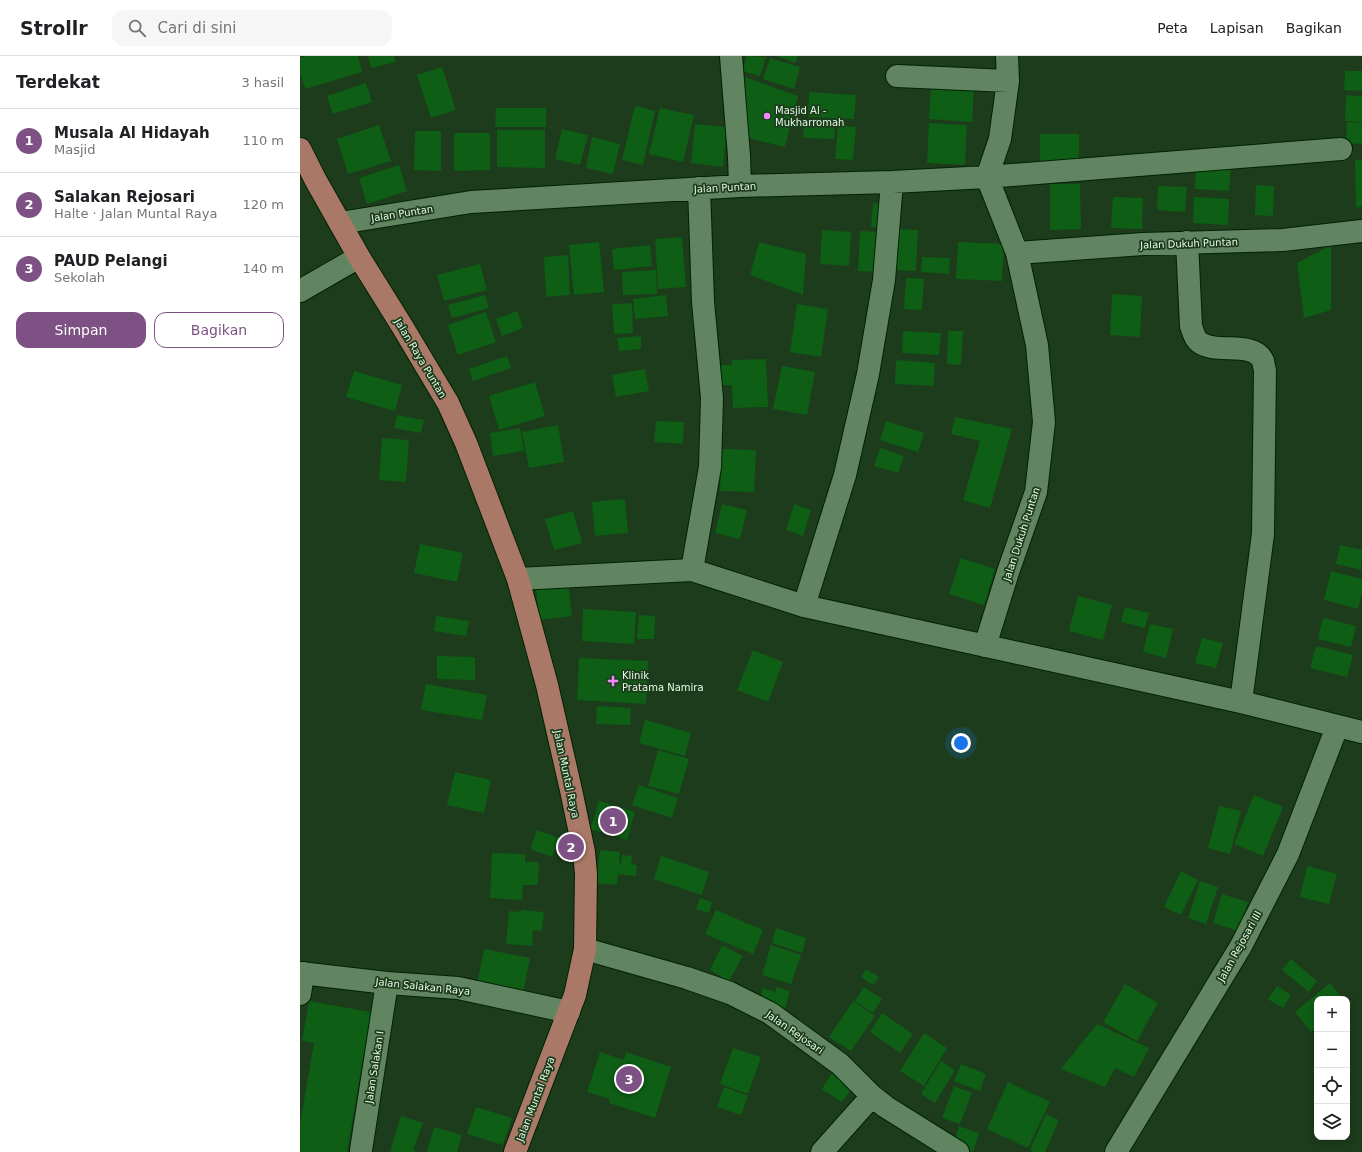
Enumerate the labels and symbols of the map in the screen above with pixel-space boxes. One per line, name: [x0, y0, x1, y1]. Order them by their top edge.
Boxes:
place label: Masjid Al - Mukharromah: [775, 105, 844, 128]
marker: Masjid Al - Mukharromah: [762, 111, 772, 121]
street label: Jalan Puntan: [693, 180, 756, 195]
street label: Jalan Puntan: [369, 203, 434, 224]
street label: Jalan Dukuh Puntan: [1139, 236, 1238, 251]
street label: Jalan Raya Puntan: [392, 316, 449, 400]
street label: Jalan Dukuh Puntan: [1001, 486, 1042, 583]
place label: Klinik Pratama Namira: [622, 670, 704, 693]
marker: Klinik Pratama Namira: [607, 675, 619, 687]
street label: Jalan Muntal Raya: [552, 728, 581, 819]
your location: [951, 733, 971, 753]
pin: 1: [600, 806, 626, 836]
pin: 2: [558, 832, 584, 862]
street label: Jalan Rejosari III: [1215, 909, 1263, 984]
street label: Jalan Salakan Raya: [374, 976, 471, 997]
street label: Jalan Rejosari: [763, 1008, 825, 1056]
street label: Jalan Salakan I: [363, 1030, 386, 1105]
street label: Jalan Muntal Raya: [514, 1055, 557, 1144]
pin: 3: [616, 1064, 642, 1094]

